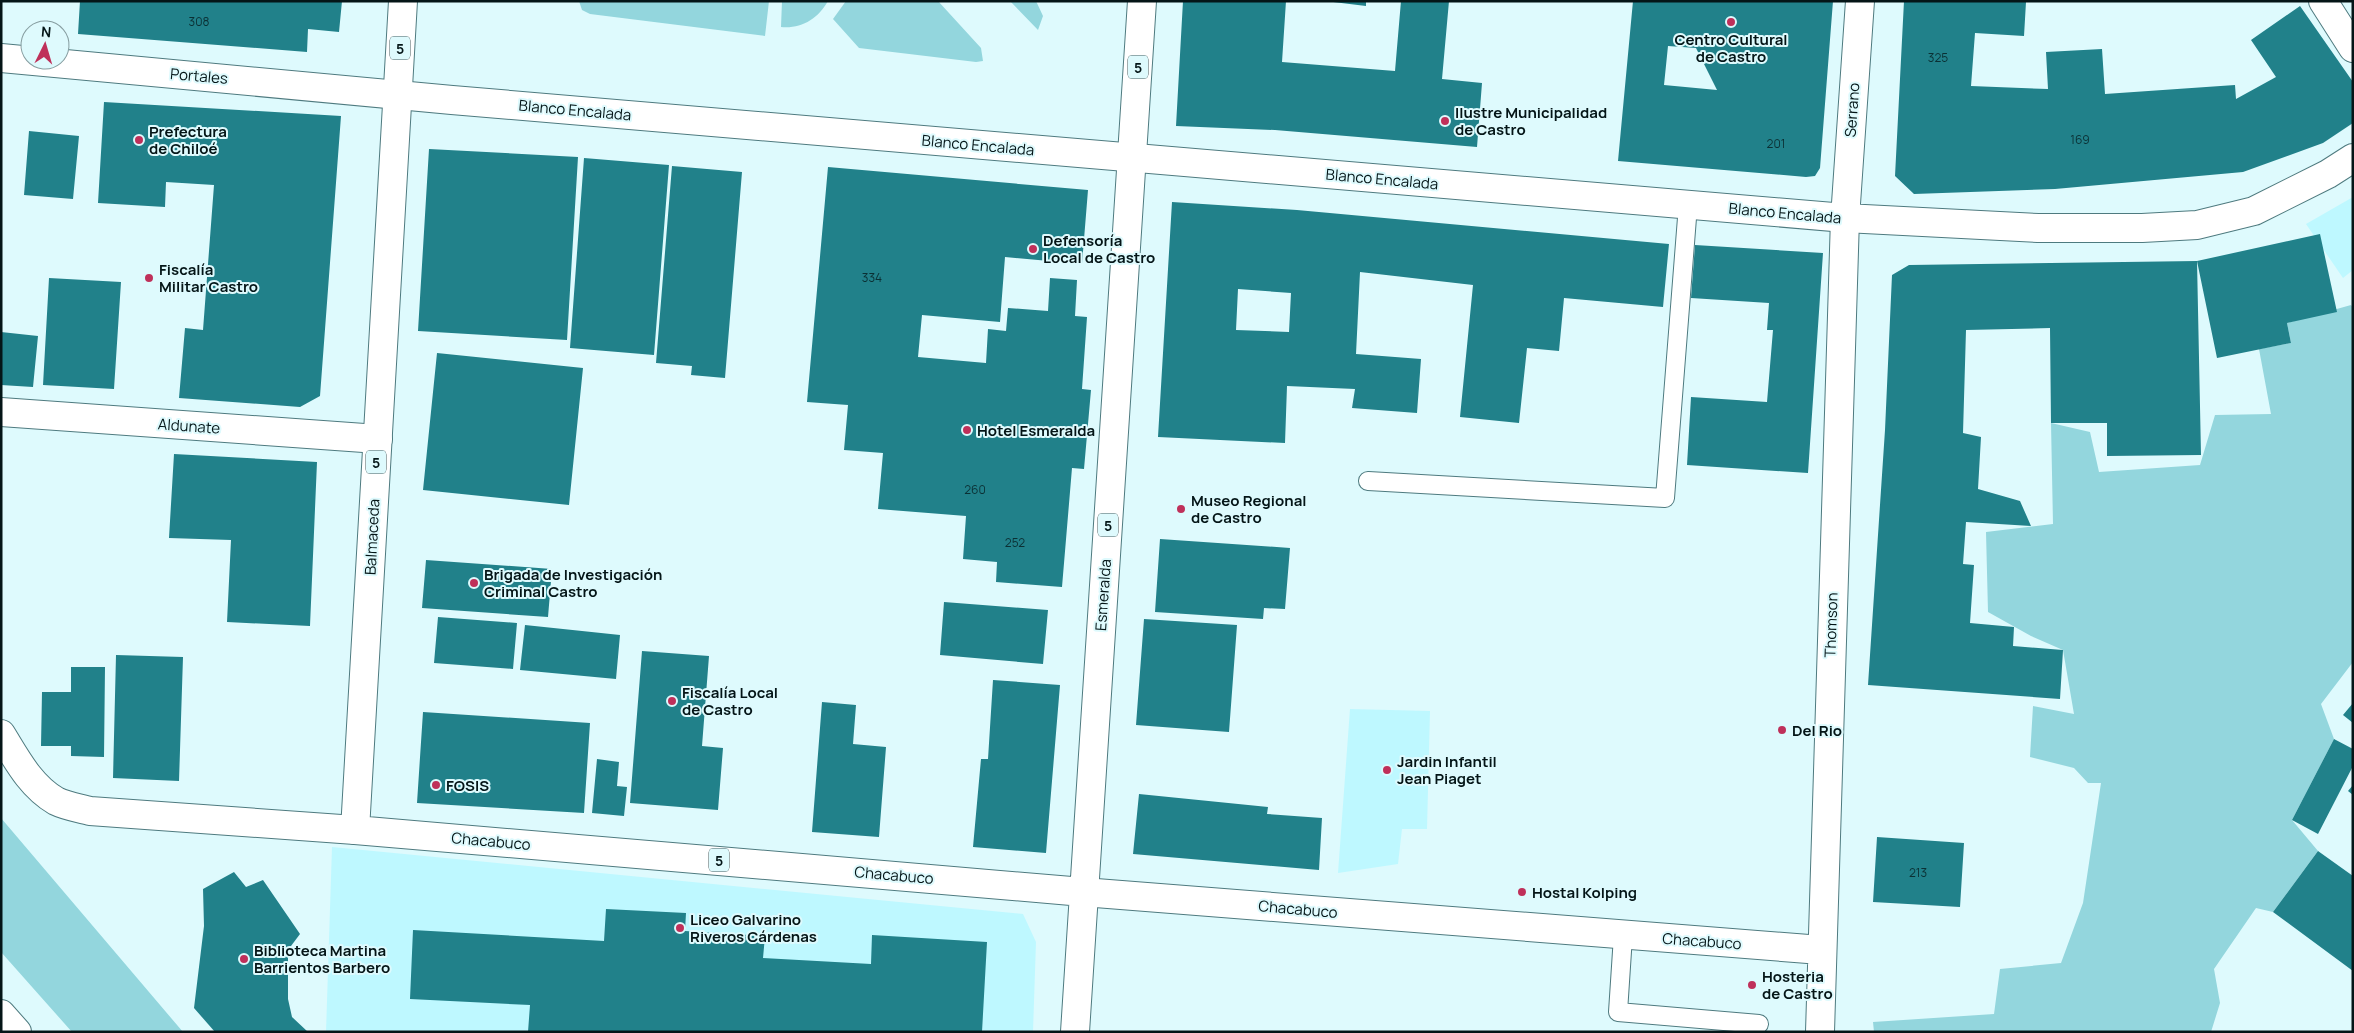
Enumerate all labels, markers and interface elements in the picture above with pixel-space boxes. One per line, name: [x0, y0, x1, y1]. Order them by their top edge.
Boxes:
house number: 308: [189, 13, 209, 30]
marker: Centro Cultural de Castro: [1725, 16, 1737, 28]
north arrow: [20, 20, 70, 70]
text: N: [40, 22, 52, 41]
place label: Centro Cultural de Castro: [1674, 29, 1788, 67]
road number: 5: [390, 36, 410, 59]
house number: 325: [1928, 49, 1948, 66]
road number: 5: [1128, 56, 1148, 78]
street label: Portales: [169, 63, 229, 89]
street label: Serrano: [1840, 82, 1864, 138]
street label: Blanco Encalada: [518, 95, 632, 125]
place label: Ilustre Municipalidad de Castro: [1455, 102, 1607, 140]
marker: Ilustre Municipalidad de Castro: [1439, 115, 1451, 127]
place label: Prefectura de Chiloé: [149, 121, 227, 159]
street label: Blanco Encalada: [921, 130, 1035, 160]
house number: 169: [2070, 131, 2090, 148]
marker: Prefectura de Chiloé: [133, 134, 145, 146]
house number: 201: [1767, 135, 1785, 152]
street label: Blanco Encalada: [1325, 164, 1439, 194]
street label: Blanco Encalada: [1728, 198, 1842, 228]
place label: Defensoría Local de Castro: [1043, 230, 1155, 268]
marker: Defensoría Local de Castro: [1027, 243, 1039, 255]
place label: Fiscalía Militar Castro: [159, 259, 258, 297]
house number: 334: [862, 269, 882, 286]
marker: Fiscalía Militar Castro: [143, 272, 155, 284]
street label: Aldunate: [157, 413, 221, 439]
place label: Hotel Esmeralda: [977, 420, 1095, 441]
marker: Hotel Esmeralda: [961, 424, 973, 436]
road number: 5: [366, 451, 386, 474]
house number: 260: [964, 481, 986, 498]
place label: Museo Regional de Castro: [1191, 490, 1307, 528]
street label: Balmaceda: [360, 498, 384, 576]
marker: Museo Regional de Castro: [1175, 503, 1187, 515]
road number: 5: [1098, 514, 1118, 536]
house number: 252: [1005, 534, 1025, 551]
street label: Esmeralda: [1090, 558, 1116, 632]
place label: Brigada de Investigación Criminal Castro: [484, 564, 662, 602]
marker: Brigada de Investigación Criminal Castro: [468, 577, 480, 589]
street label: Thomson: [1819, 592, 1843, 658]
place label: Fiscalía Local de Castro: [682, 682, 778, 720]
marker: Fiscalía Local de Castro: [666, 695, 678, 707]
place label: Del Rio: [1792, 720, 1842, 741]
marker: Del Rio: [1776, 724, 1788, 736]
place label: Jardin Infantil Jean Piaget: [1397, 751, 1497, 789]
marker: Jardin Infantil Jean Piaget: [1381, 764, 1393, 776]
place label: FOSIS: [446, 775, 489, 796]
marker: FOSIS: [430, 779, 442, 791]
street label: Chacabuco: [451, 827, 532, 855]
road number: 5: [709, 848, 729, 872]
street label: Chacabuco: [854, 861, 935, 889]
house number: 213: [1909, 864, 1927, 881]
place label: Hostal Kolping: [1532, 882, 1637, 903]
marker: Hostal Kolping: [1516, 886, 1528, 898]
street label: Chacabuco: [1258, 895, 1339, 923]
place label: Liceo Galvarino Riveros Cárdenas: [690, 909, 817, 947]
marker: Liceo Galvarino Riveros Cárdenas: [674, 922, 686, 934]
street label: Chacabuco: [1662, 928, 1742, 954]
place label: Biblioteca Martina Barrientos Barbero: [254, 940, 390, 978]
marker: Biblioteca Martina Barrientos Barbero: [238, 953, 250, 965]
place label: Hosteria de Castro: [1762, 966, 1833, 1004]
marker: Hosteria de Castro: [1746, 979, 1758, 991]

